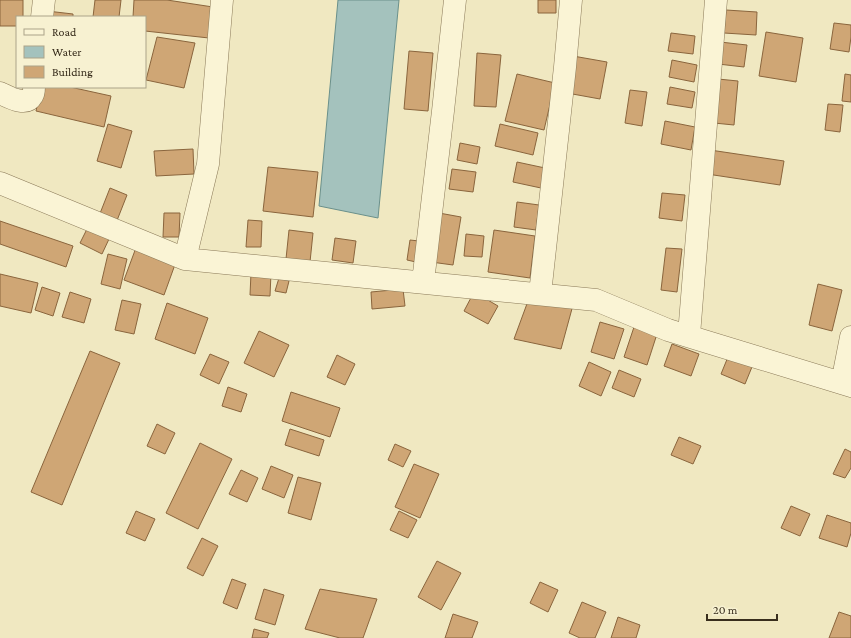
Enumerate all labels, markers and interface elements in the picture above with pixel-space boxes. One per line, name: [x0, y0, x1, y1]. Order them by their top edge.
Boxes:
legend: [16, 16, 146, 88]
text: Road: [52, 25, 77, 39]
text: Water: [52, 45, 82, 59]
text: Building: [52, 65, 93, 79]
scale bar: [707, 596, 777, 622]
text: 20 m: [713, 603, 738, 617]

